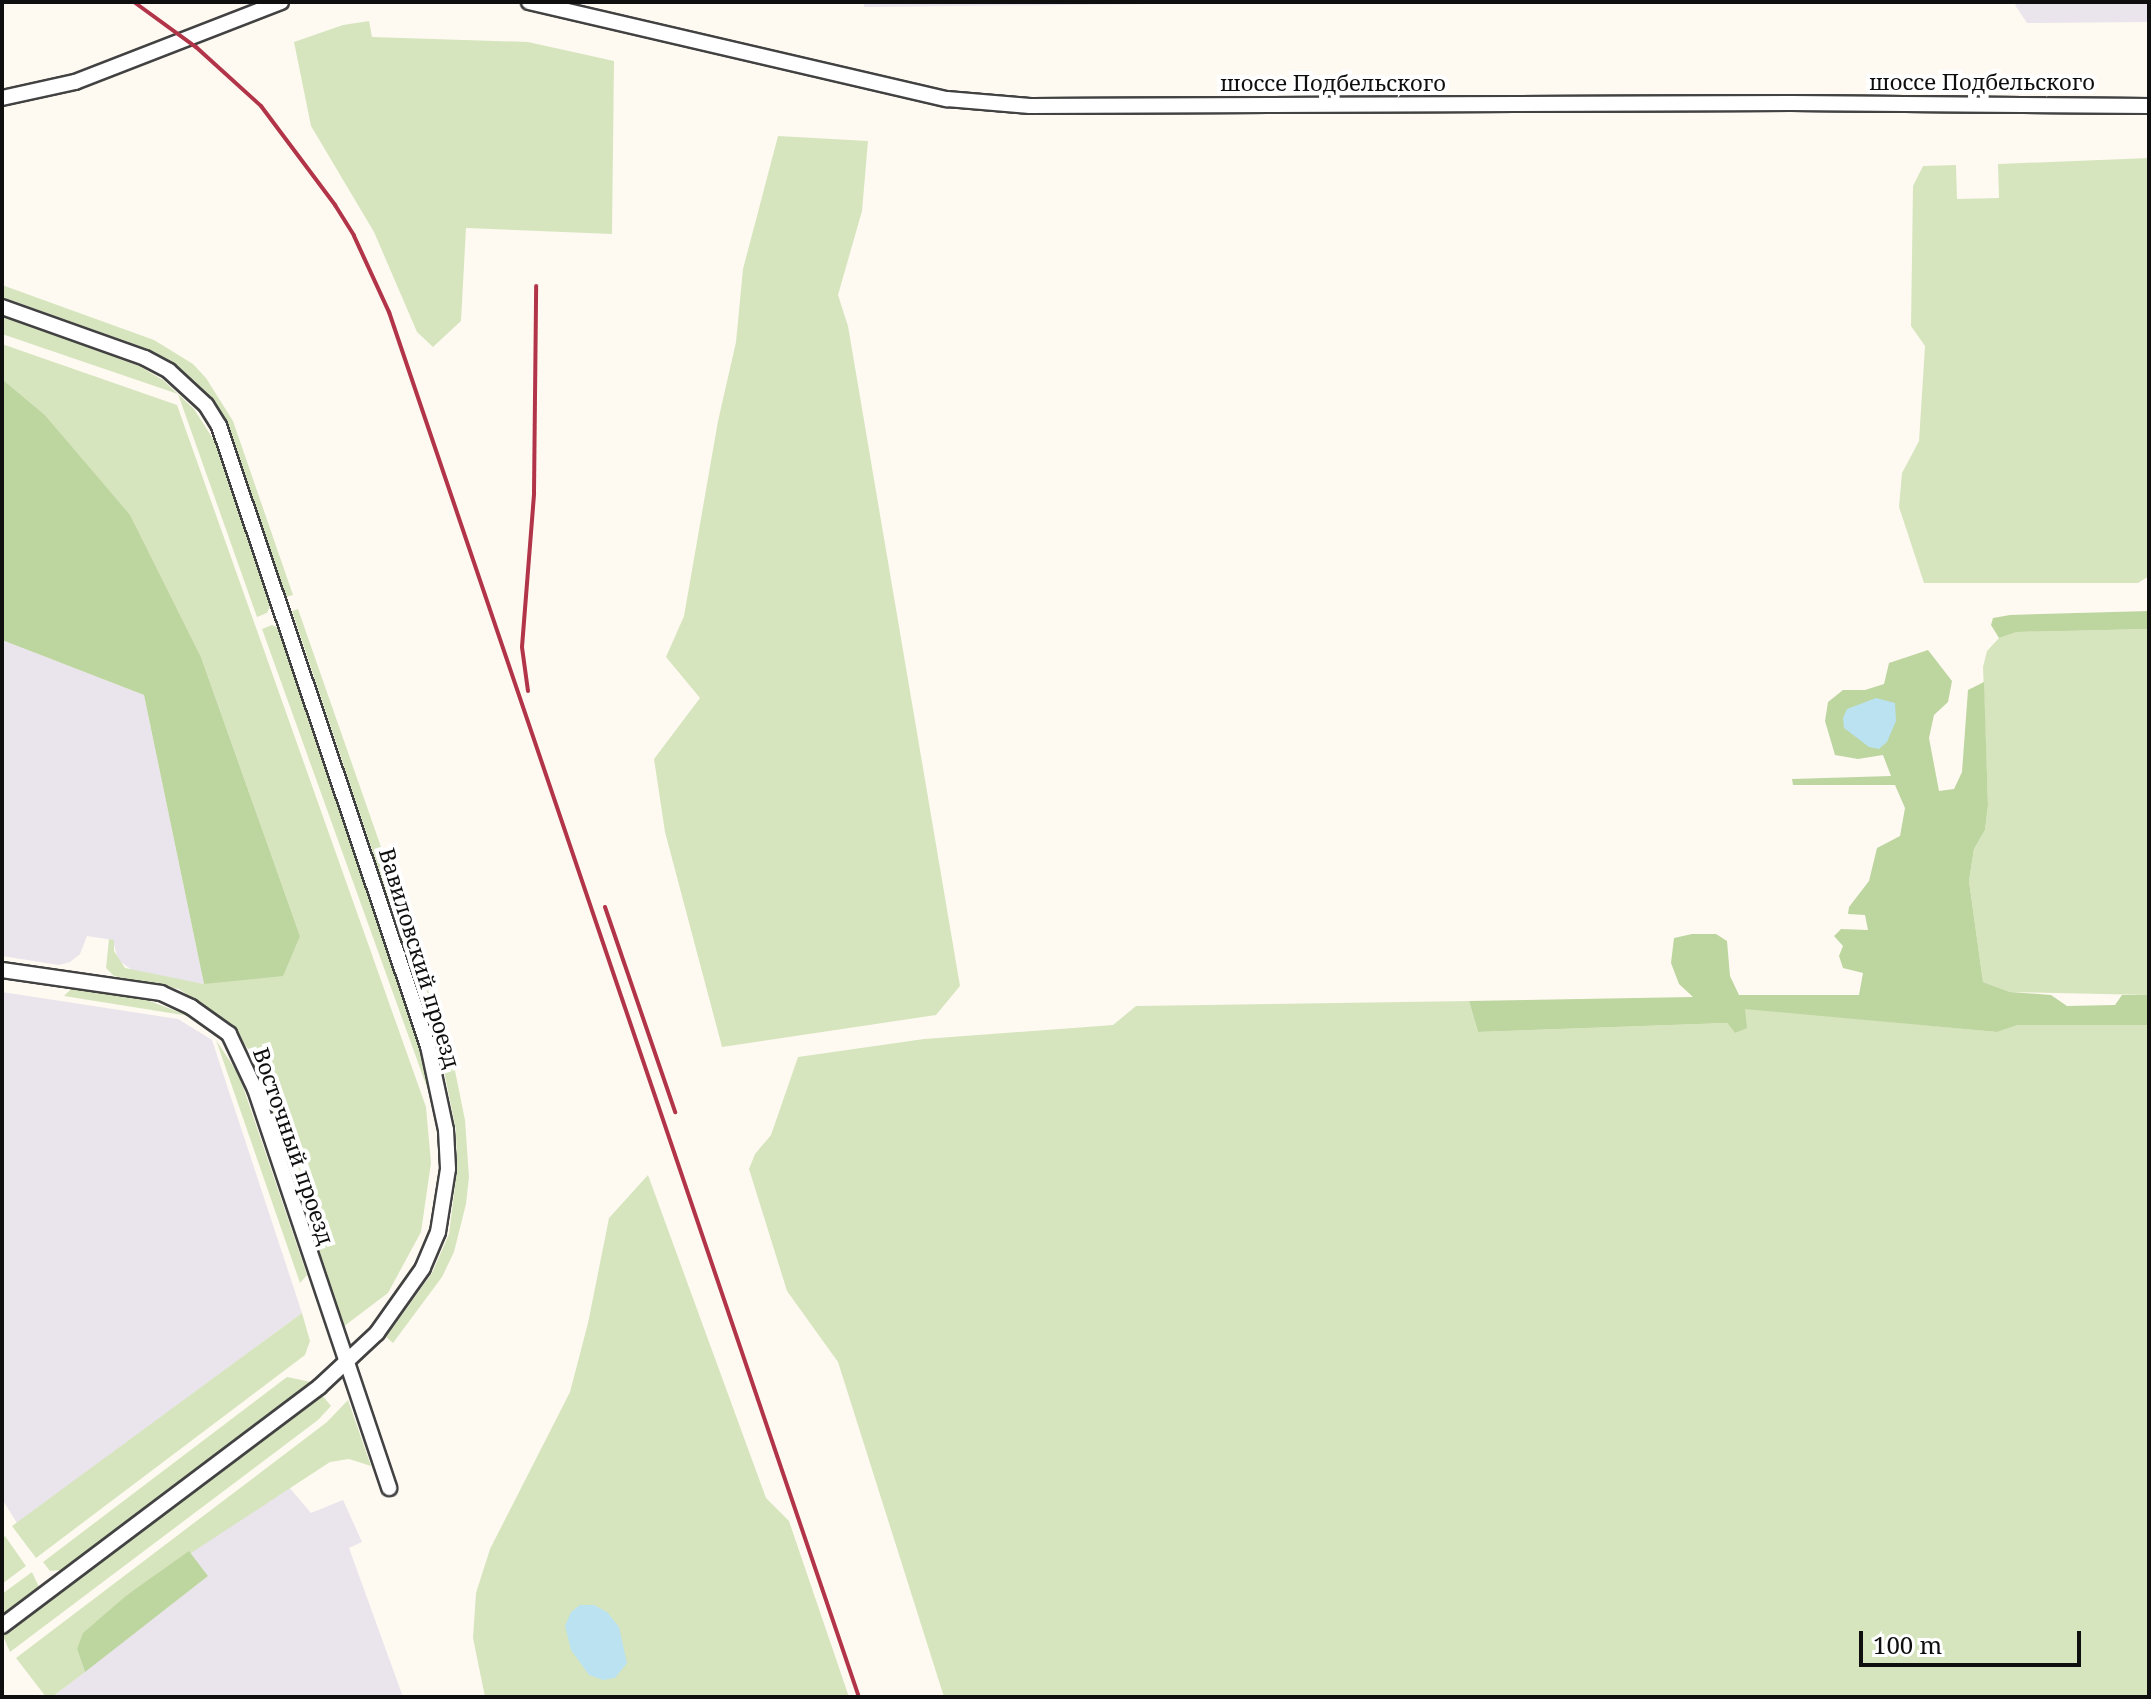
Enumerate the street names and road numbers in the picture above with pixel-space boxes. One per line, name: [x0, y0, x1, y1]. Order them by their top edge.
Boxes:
street label: шоссе Подбельского: [1869, 69, 2095, 95]
street label: шоссе Подбельского: [1220, 70, 1446, 96]
street label: Вавиловский проезд: [374, 845, 466, 1071]
street label: Восточный проезд: [248, 1044, 340, 1248]

